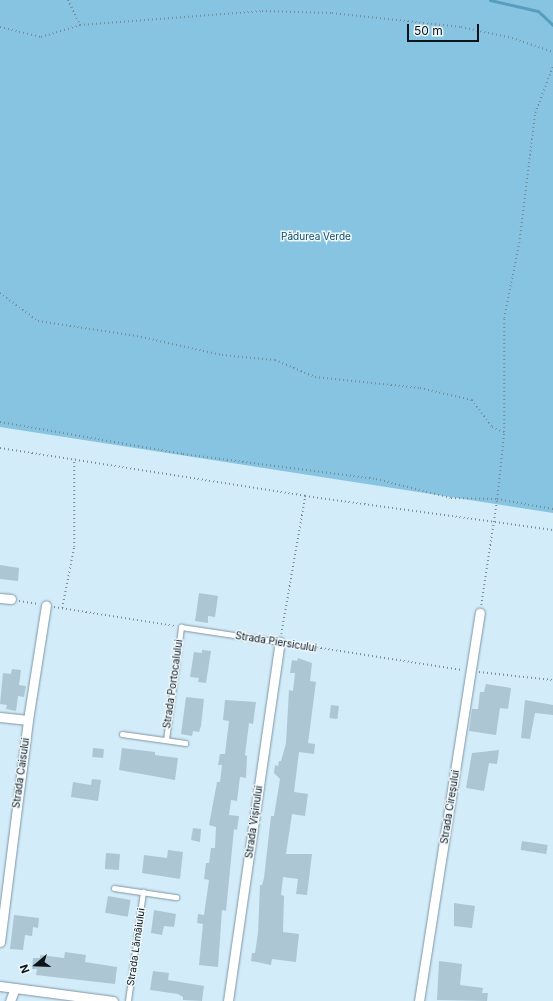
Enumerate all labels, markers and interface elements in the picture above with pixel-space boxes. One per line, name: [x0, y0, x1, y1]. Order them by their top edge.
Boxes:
scale bar: [409, 16, 481, 42]
text: 50 m: [414, 23, 443, 38]
park label: Pădurea Verde: [281, 231, 351, 243]
street label: Strada Piersicului: [235, 630, 317, 654]
street label: Strada Portocalului: [161, 639, 185, 729]
street label: Strada Caisului: [10, 737, 32, 809]
street label: Strada Cireșului: [438, 769, 462, 845]
street label: Strada Vișinului: [243, 785, 265, 859]
street label: Strada Lămâiului: [125, 907, 147, 987]
north arrow: [16, 945, 56, 985]
text: N: [17, 963, 33, 975]

